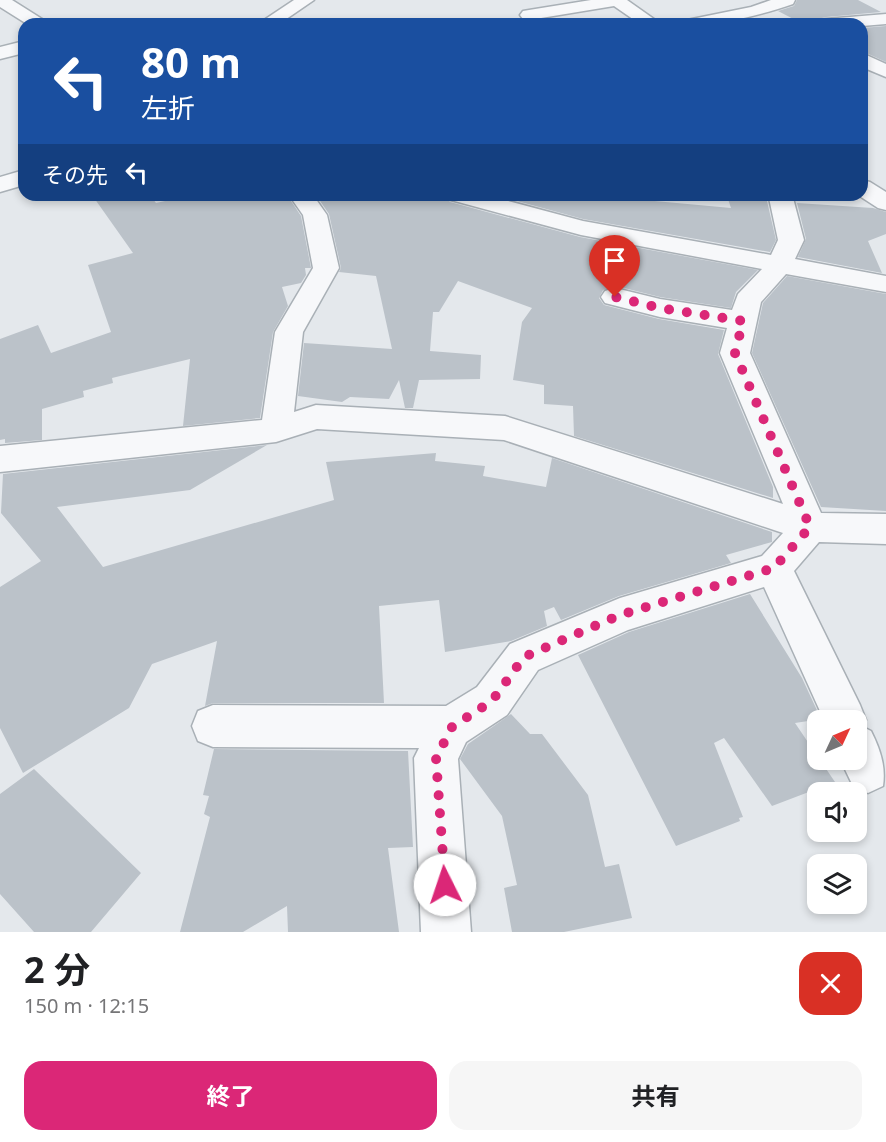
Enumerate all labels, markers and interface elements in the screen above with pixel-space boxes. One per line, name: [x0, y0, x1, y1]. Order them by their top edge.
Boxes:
text: 80 m: [141, 33, 241, 90]
icon: left: [42, 42, 120, 120]
text: 左折: [141, 89, 195, 126]
icon: left: [120, 156, 153, 189]
text: その先: [42, 159, 108, 189]
pin: [589, 235, 640, 297]
icon: arrive: [598, 244, 631, 277]
north arrow: [807, 710, 867, 770]
map controls: [807, 710, 867, 914]
button: sound: [807, 782, 867, 842]
position arrow: [413, 853, 477, 917]
button: layers: [807, 854, 867, 914]
text: 2 分: [24, 945, 90, 994]
button: close: [799, 952, 862, 1015]
text: 150 m · 12:15: [24, 992, 149, 1019]
button: 終了: [24, 1061, 437, 1130]
button: 共有: [449, 1061, 862, 1130]

